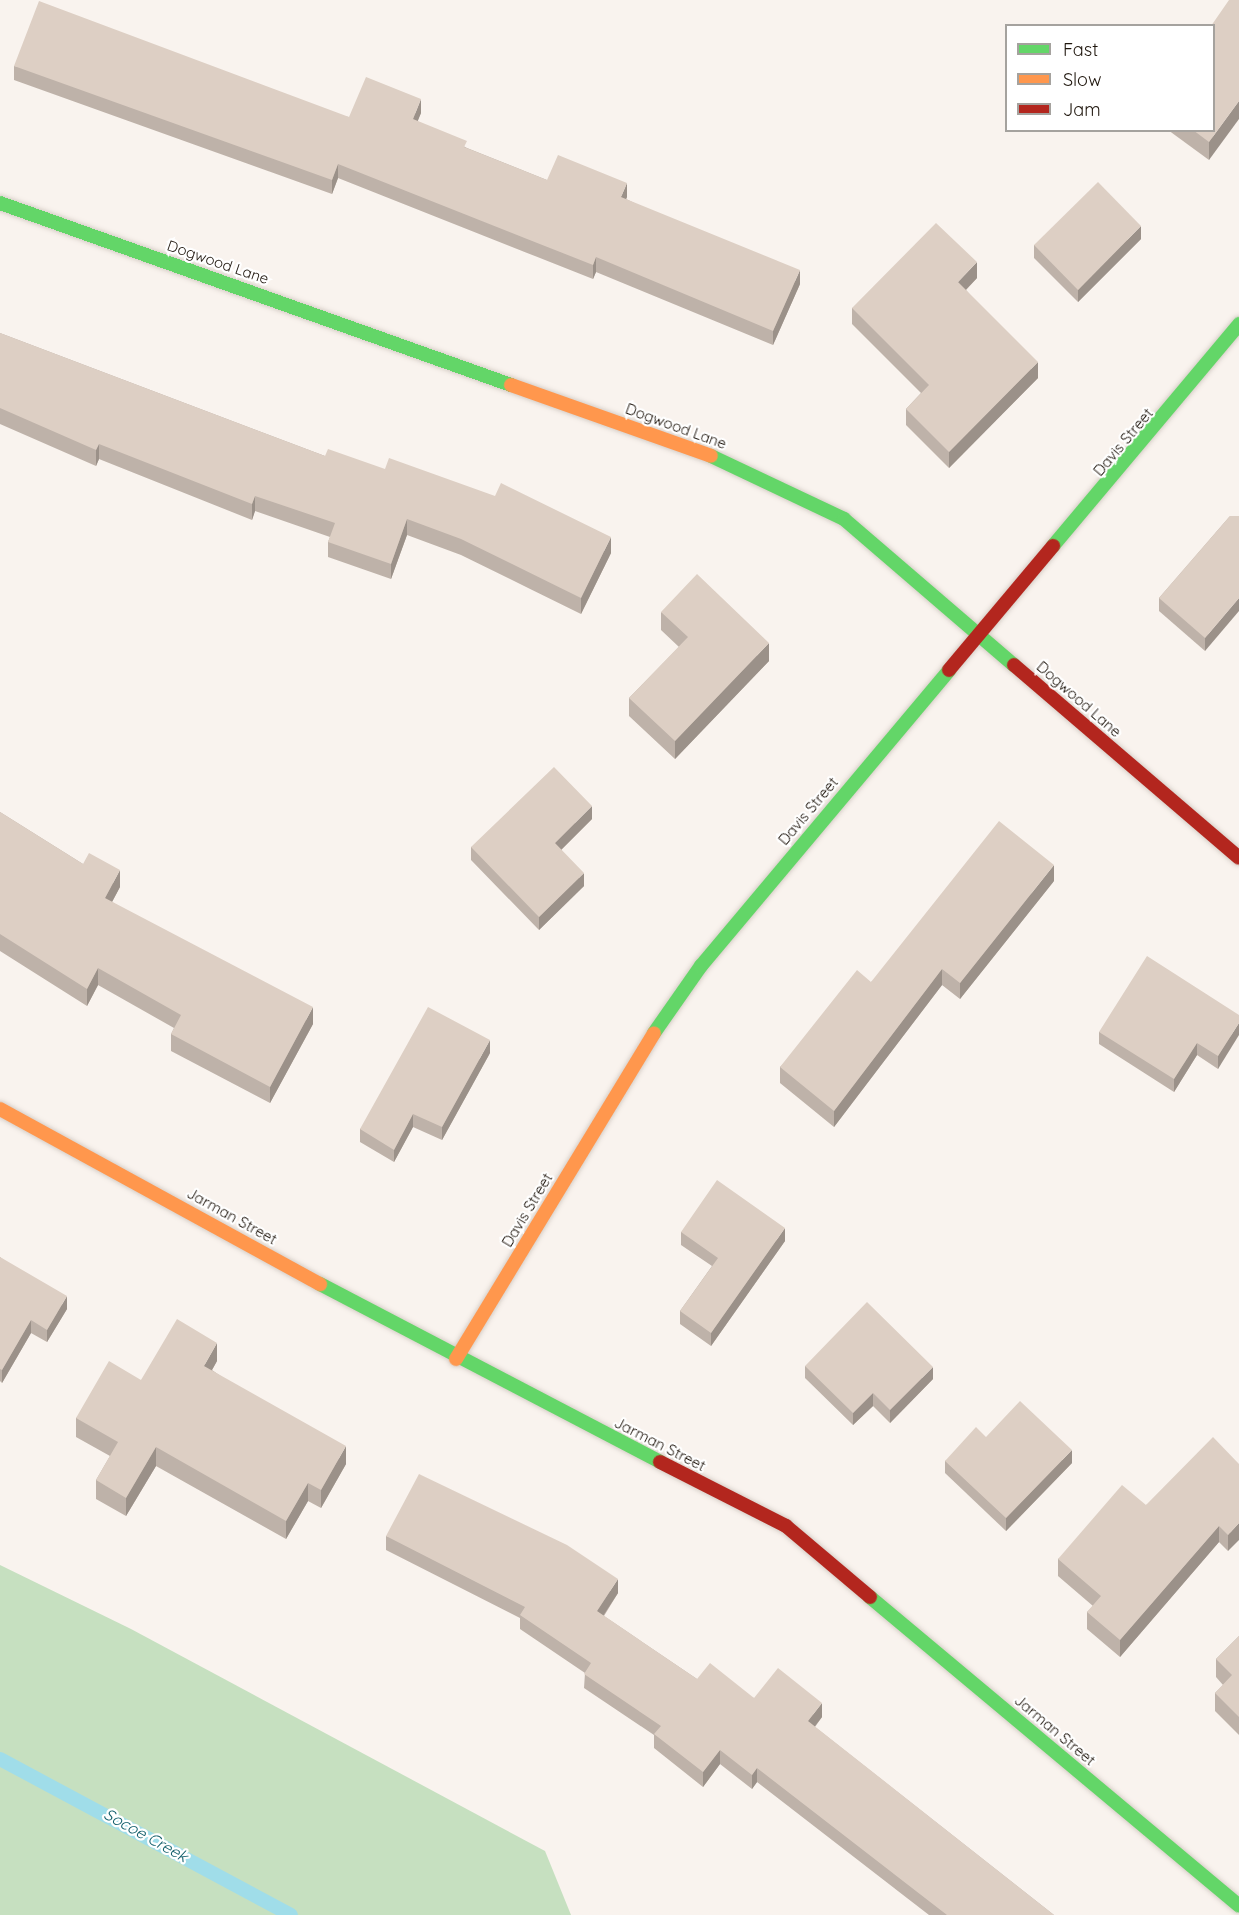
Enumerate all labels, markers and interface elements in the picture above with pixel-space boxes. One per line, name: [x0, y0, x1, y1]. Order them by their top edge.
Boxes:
legend: [1005, 24, 1215, 132]
text: Fast: [1063, 38, 1098, 61]
text: Slow: [1063, 68, 1101, 91]
text: Jam: [1063, 98, 1101, 121]
street label: Dogwood Lane: [165, 236, 271, 288]
street label: Dogwood Lane: [623, 399, 729, 453]
street label: Davis Street: [1089, 404, 1157, 480]
street label: Dogwood Lane: [1033, 657, 1125, 741]
street label: Davis Street: [774, 773, 842, 849]
street label: Davis Street: [498, 1170, 556, 1250]
street label: Jarman Street: [184, 1184, 280, 1248]
street label: Jarman Street: [611, 1413, 709, 1475]
street label: Jarman Street: [1011, 1691, 1099, 1769]
water label: Socoe Creek: [101, 1804, 191, 1866]

